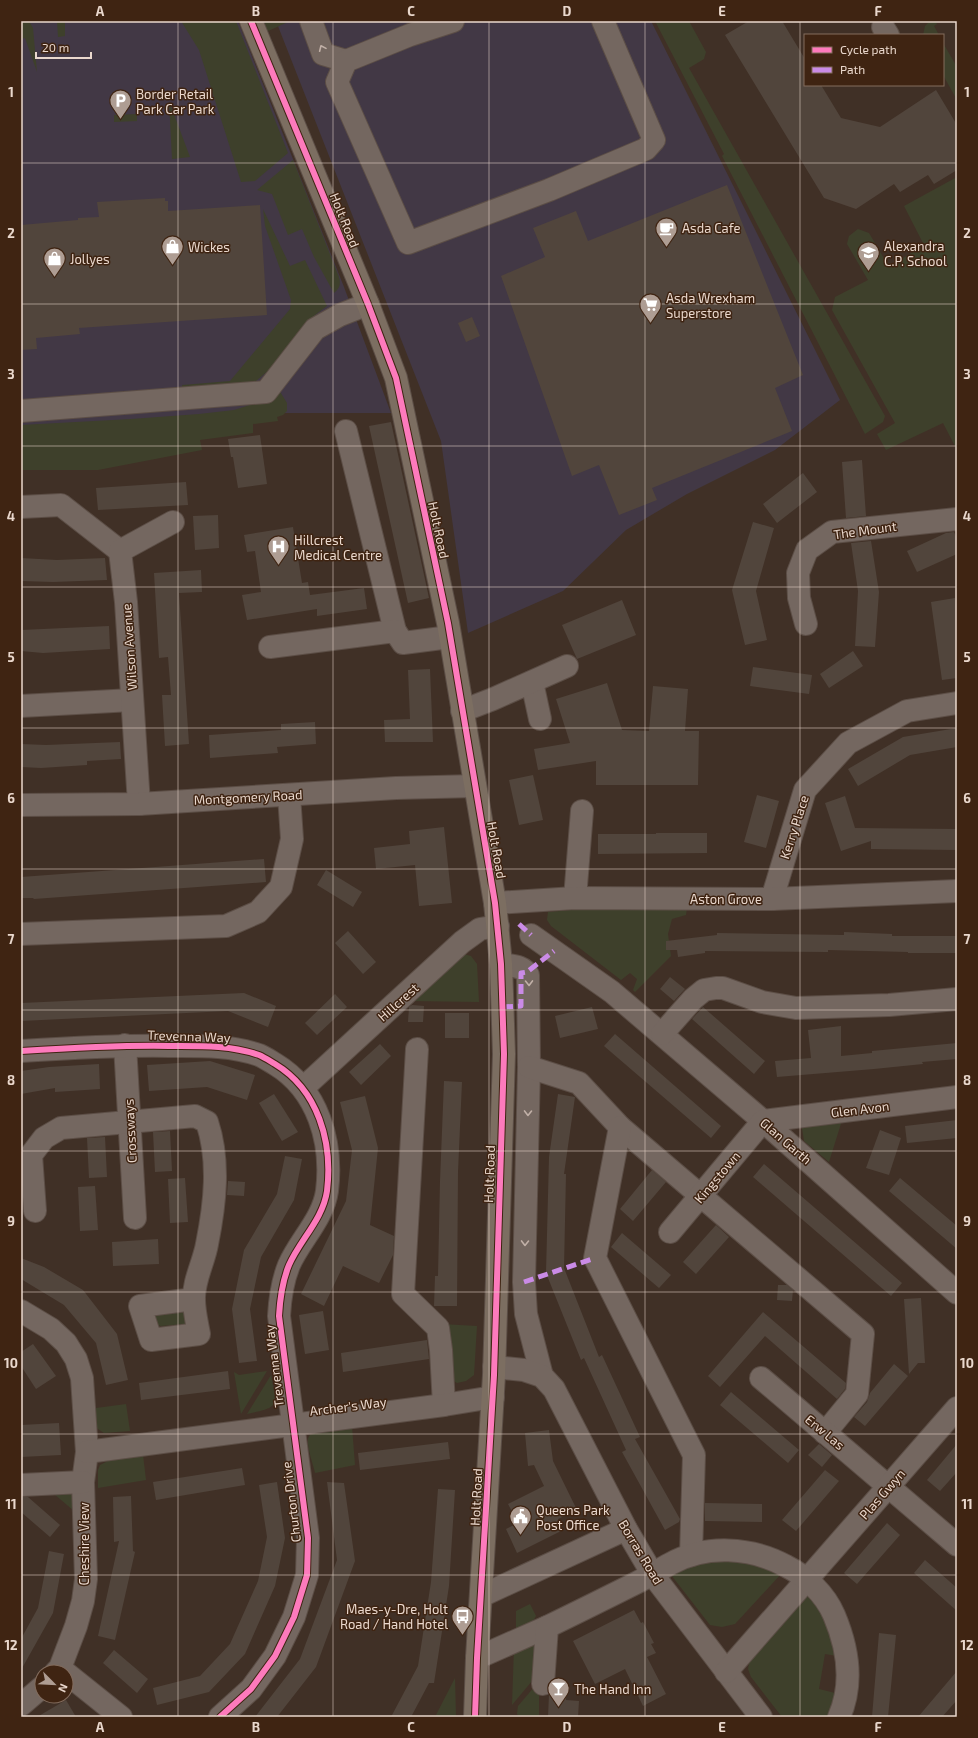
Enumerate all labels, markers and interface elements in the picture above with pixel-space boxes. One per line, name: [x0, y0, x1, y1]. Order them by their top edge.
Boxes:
text: A: [96, 3, 105, 19]
text: B: [252, 3, 260, 19]
text: C: [407, 3, 415, 19]
text: D: [563, 3, 572, 19]
text: E: [718, 3, 726, 19]
text: F: [874, 3, 882, 19]
scale bar: [36, 34, 91, 60]
legend: [804, 34, 944, 86]
text: 20 m: [42, 40, 69, 54]
text: Cycle path: [840, 42, 897, 56]
one-way arrow: [318, 45, 326, 52]
text: Path: [840, 62, 865, 76]
text: 1: [8, 84, 14, 100]
text: 1: [964, 84, 970, 100]
place label: Border Retail Park Car Park: [136, 86, 215, 117]
parking icon: Border Retail Park Car Park: [108, 88, 134, 121]
street label: Holt Road: [327, 190, 363, 250]
cafe icon: Asda Cafe: [653, 215, 679, 248]
place label: Asda Cafe: [682, 220, 741, 236]
text: 2: [7, 225, 15, 241]
text: 2: [963, 225, 971, 241]
shop icon: Wickes: [160, 234, 186, 267]
place label: Alexandra C.P. School: [884, 238, 947, 269]
place label: Wickes: [188, 239, 230, 255]
school or university icon: Alexandra C.P. School: [856, 240, 882, 273]
shop icon: Jollyes: [41, 246, 67, 279]
place label: Jollyes: [70, 251, 110, 267]
place label: Asda Wrexham Superstore: [666, 290, 755, 321]
supermarket icon: Asda Wrexham Superstore: [638, 292, 664, 325]
text: 3: [7, 366, 15, 382]
text: 3: [963, 366, 971, 382]
street label: Holt Road: [425, 500, 453, 560]
text: 4: [7, 508, 15, 524]
text: 4: [963, 508, 971, 524]
street label: The Mount: [832, 518, 898, 542]
place label: Hillcrest Medical Centre: [294, 532, 382, 563]
hospital icon: Hillcrest Medical Centre: [265, 534, 291, 567]
street label: Wilson Avenue: [118, 603, 140, 691]
text: 5: [7, 649, 15, 665]
text: 5: [963, 649, 971, 665]
street label: Montgomery Road: [193, 786, 303, 808]
text: 6: [7, 790, 15, 806]
text: 6: [963, 790, 971, 806]
street label: Kerry Place: [776, 793, 812, 861]
street label: Holt Road: [484, 820, 510, 880]
street label: Aston Grove: [690, 891, 762, 907]
text: 7: [8, 931, 15, 947]
text: 7: [964, 931, 971, 947]
street label: Hillcrest: [374, 979, 422, 1025]
one-way arrow: [524, 980, 533, 986]
street label: Trevenna Way: [147, 1027, 231, 1045]
text: 8: [7, 1072, 15, 1088]
text: 8: [963, 1072, 971, 1088]
street label: Glen Avon: [830, 1097, 890, 1121]
street label: Crossways: [120, 1098, 140, 1164]
one-way arrow: [524, 1110, 532, 1116]
street label: Glan Garth: [757, 1114, 815, 1168]
street label: Holt Road: [480, 1145, 498, 1203]
street label: Kingstown: [691, 1148, 743, 1206]
text: 9: [7, 1213, 15, 1229]
text: 9: [963, 1213, 971, 1229]
one-way arrow: [521, 1240, 529, 1246]
street label: Trevenna Way: [261, 1324, 287, 1408]
text: 10: [4, 1355, 18, 1371]
text: 10: [960, 1355, 974, 1371]
street label: Archer's Way: [309, 1393, 388, 1419]
street label: Erw Las: [802, 1411, 848, 1453]
street label: Churton Drive: [278, 1461, 304, 1543]
street label: Plas Gwyn: [856, 1466, 908, 1522]
street label: Holt Road: [467, 1468, 485, 1526]
text: 11: [5, 1496, 17, 1512]
text: 11: [961, 1496, 973, 1512]
street label: Cheshire View: [76, 1502, 92, 1585]
place label: Queens Park Post Office: [536, 1502, 610, 1533]
public building icon: Queens Park Post Office: [508, 1504, 534, 1537]
street label: Borras Road: [615, 1517, 667, 1587]
place label: Maes-y-Dre, Holt Road / Hand Hotel: [340, 1601, 448, 1632]
bus stop icon: Maes-y-Dre, Holt Road / Hand Hotel: [450, 1603, 476, 1636]
text: 12: [4, 1637, 18, 1653]
text: 12: [960, 1637, 974, 1653]
north arrow: [34, 1664, 74, 1704]
bar icon: The Hand Inn: [545, 1676, 571, 1709]
place label: The Hand Inn: [574, 1681, 651, 1697]
text: N: [56, 1682, 71, 1695]
text: A: [96, 1719, 105, 1735]
text: B: [252, 1719, 260, 1735]
text: C: [407, 1719, 415, 1735]
text: D: [563, 1719, 572, 1735]
text: E: [718, 1719, 726, 1735]
text: F: [874, 1719, 882, 1735]

